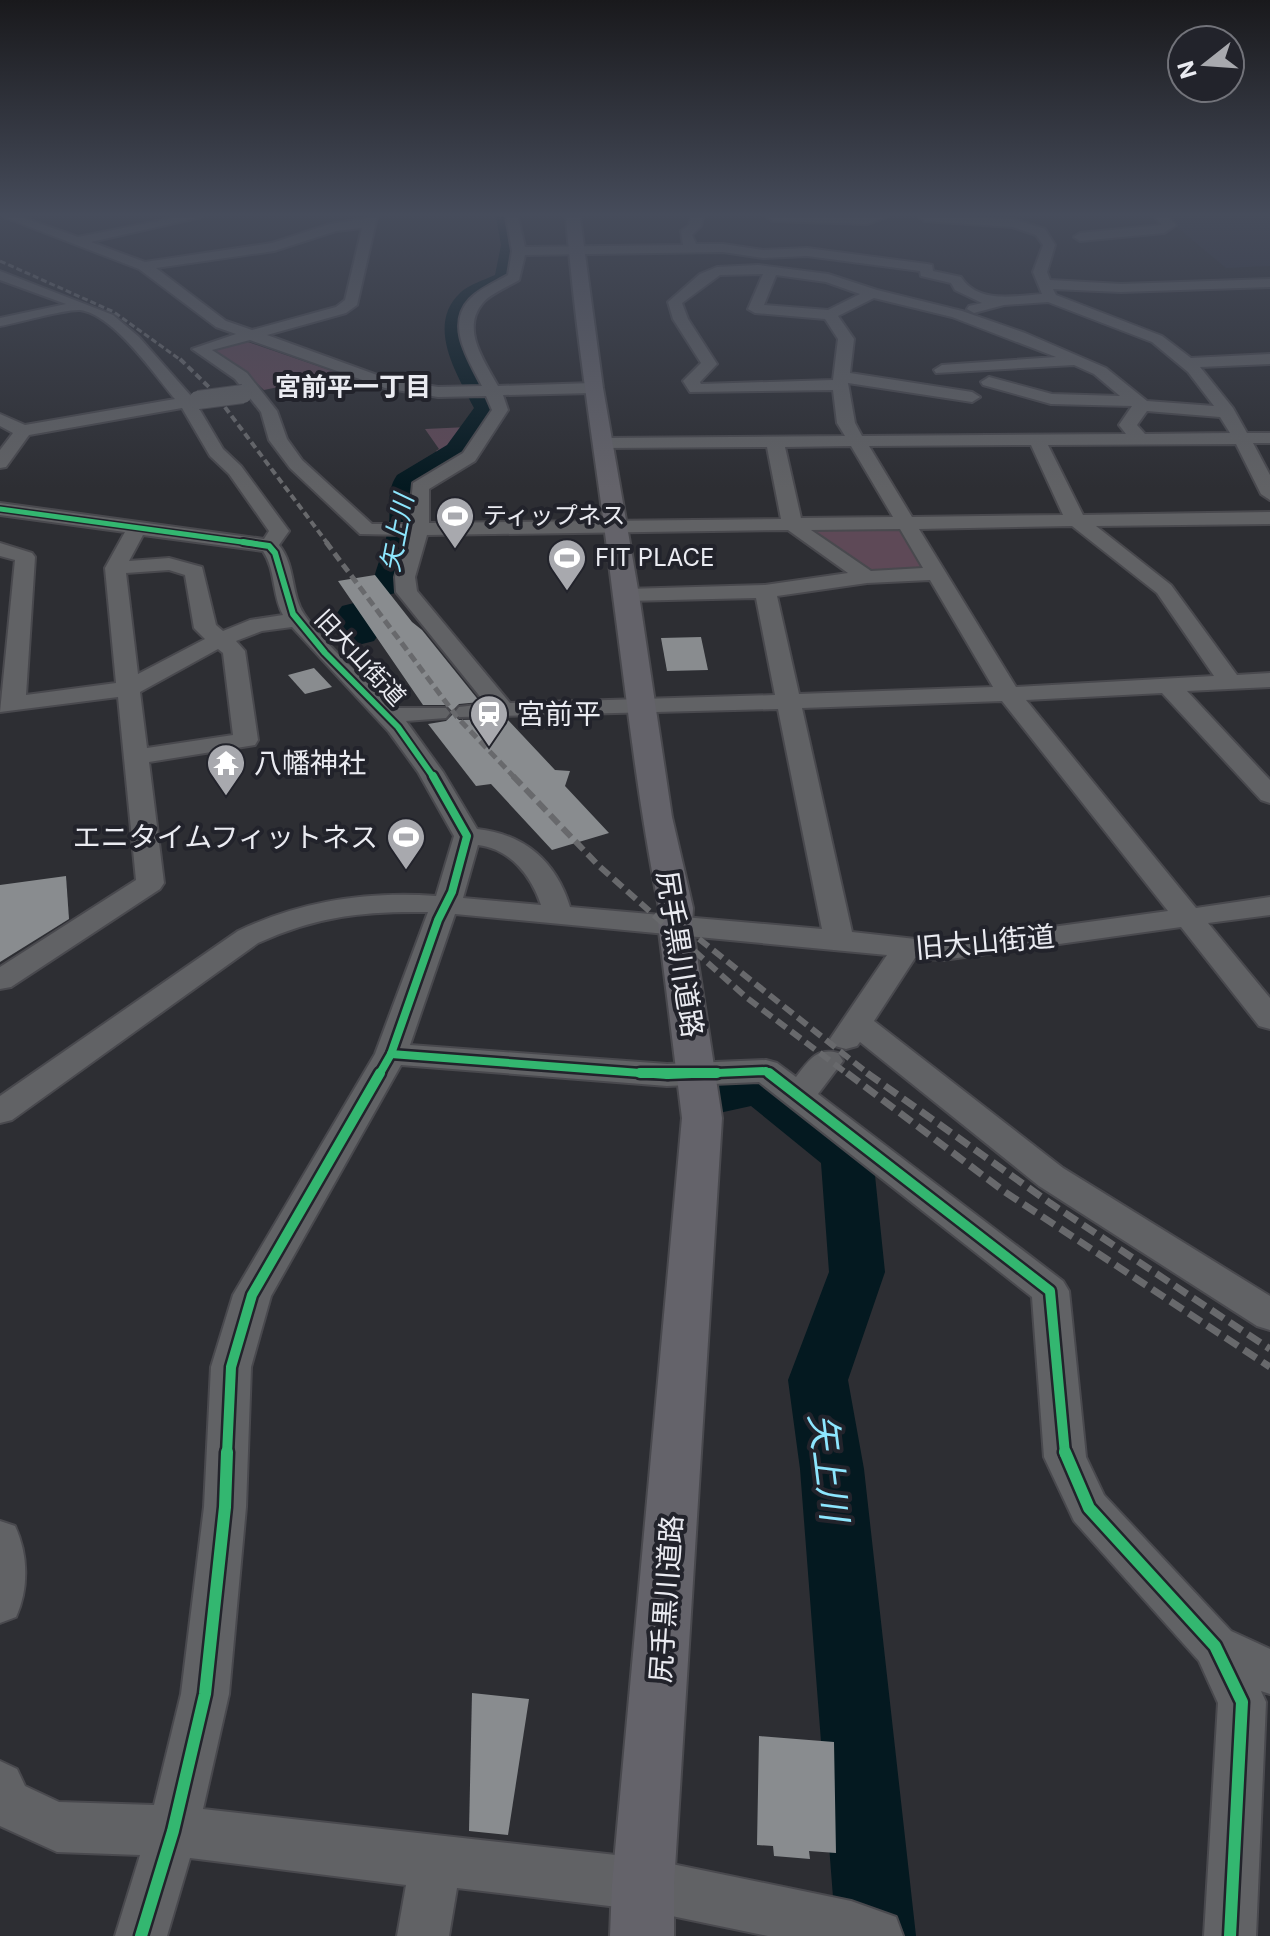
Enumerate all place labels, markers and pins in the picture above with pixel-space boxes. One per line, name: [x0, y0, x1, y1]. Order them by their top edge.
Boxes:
sports icon: ティップネス: [434, 495, 476, 550]
place label: ティップネス: [483, 501, 626, 530]
sports icon: FIT PLACE: [546, 537, 588, 592]
place label: FIT PLACE: [595, 543, 714, 572]
station icon: 宮前平: [468, 693, 510, 748]
place label: 宮前平: [517, 697, 601, 731]
temple icon: 八幡神社: [205, 742, 247, 797]
place label: 八幡神社: [254, 746, 366, 780]
sports icon: エニタイムフィットネス: [385, 816, 427, 871]
place label: エニタイムフィットネス: [73, 820, 378, 854]

